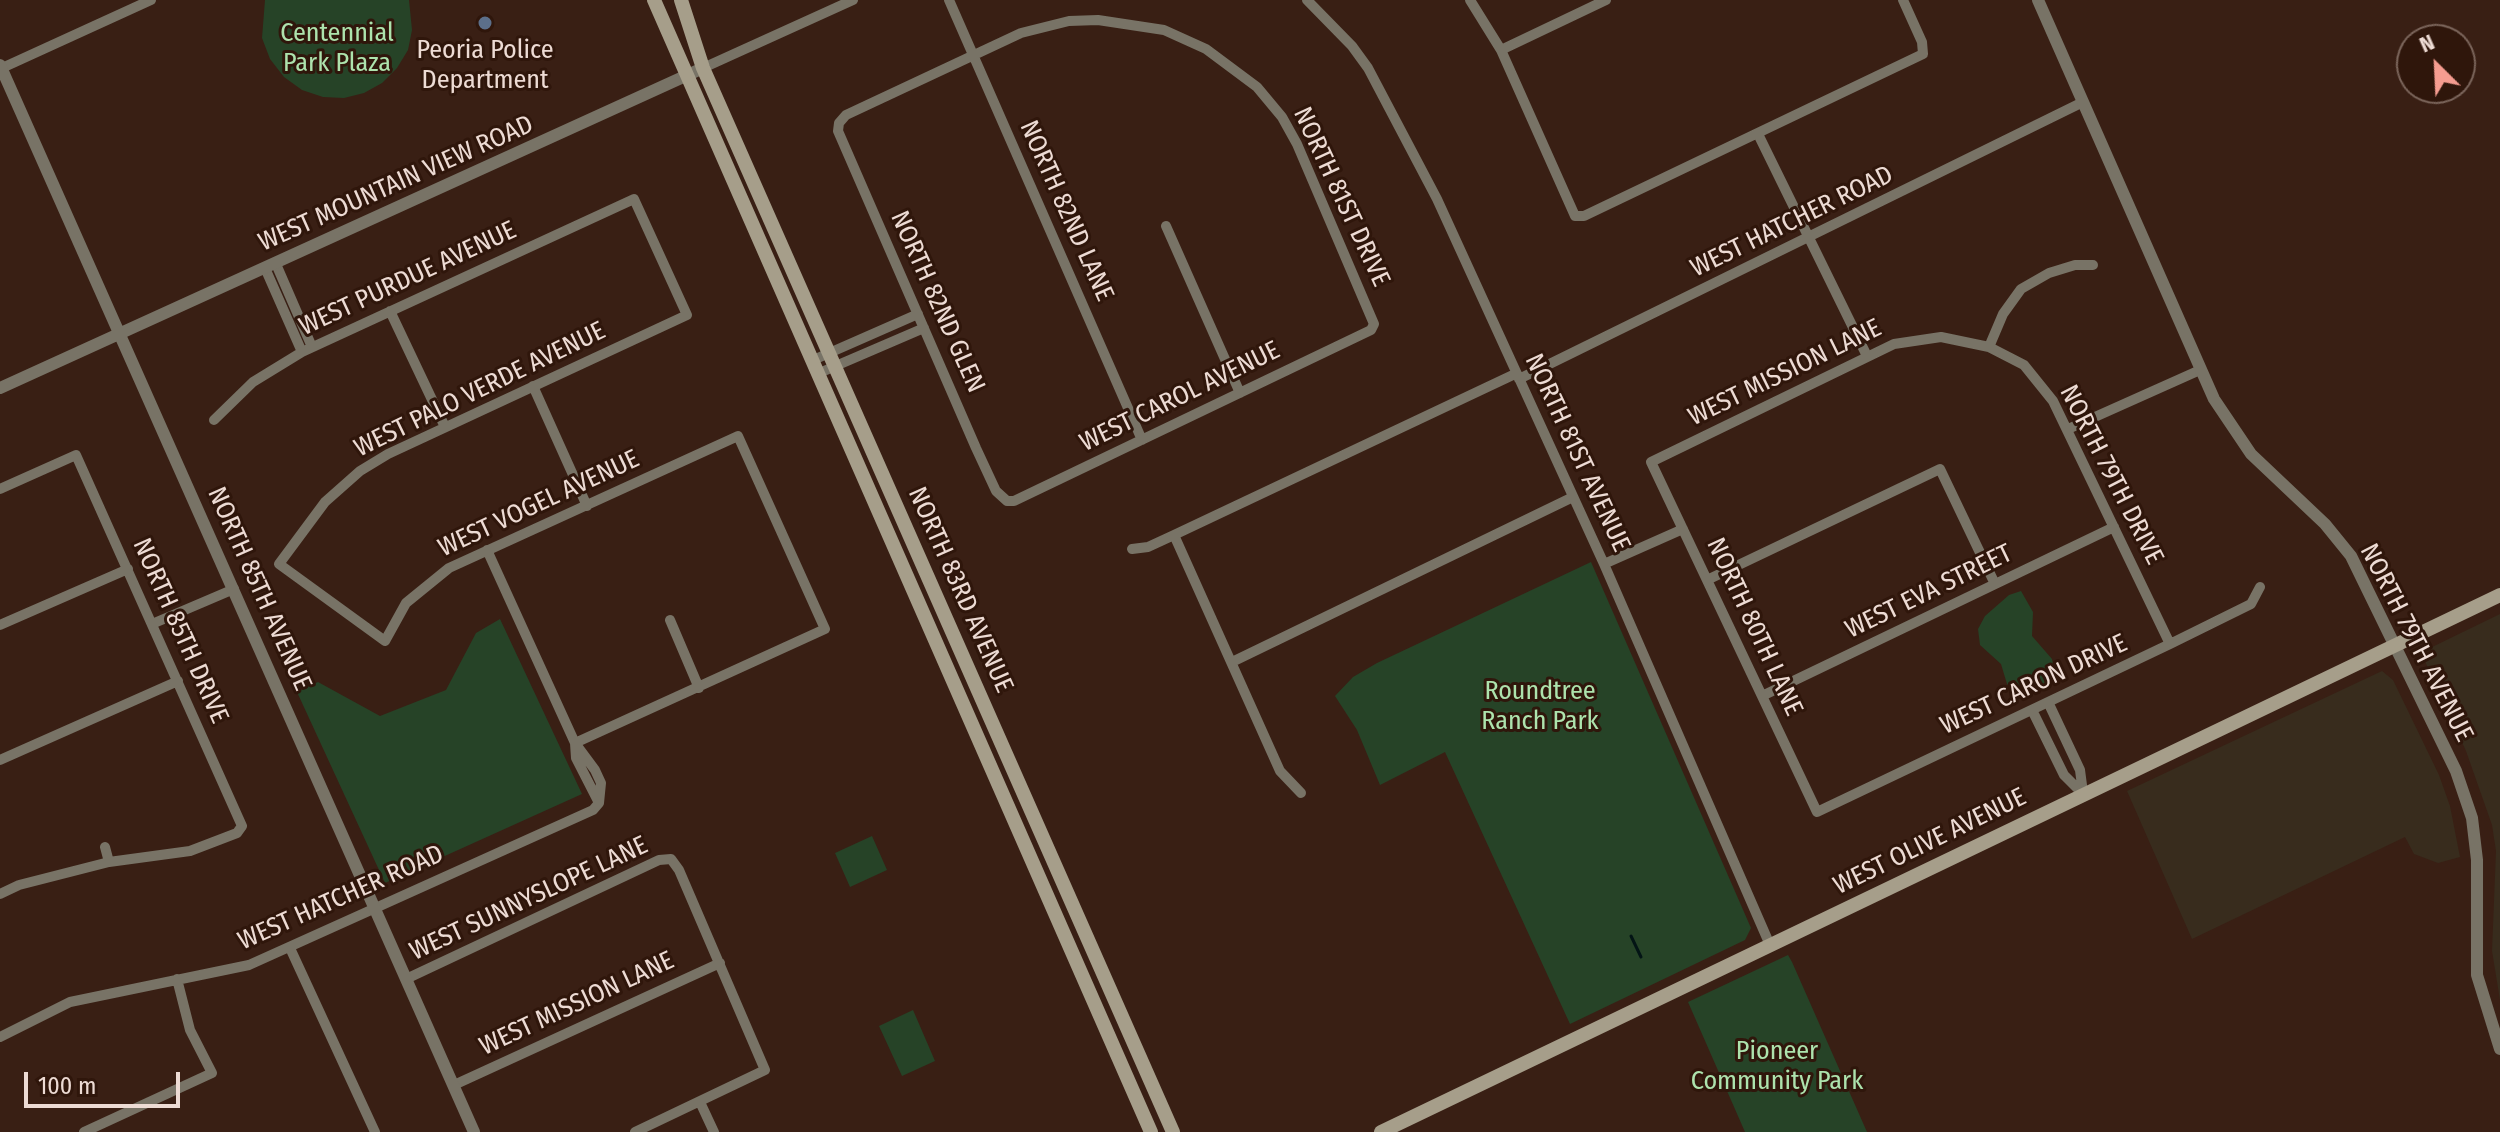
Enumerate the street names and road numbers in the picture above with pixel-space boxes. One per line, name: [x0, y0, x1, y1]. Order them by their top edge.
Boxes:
street label: NORTH 81ST DRIVE: [1286, 102, 1396, 292]
street label: WEST MOUNTAIN VIEW ROAD: [254, 109, 538, 259]
street label: NORTH 82ND LANE: [1012, 116, 1120, 306]
street label: WEST HATCHER ROAD: [1686, 159, 1898, 285]
street label: NORTH 82ND GLEN: [883, 206, 991, 398]
street label: WEST PURDUE AVENUE: [295, 215, 521, 343]
street label: WEST MISSION LANE: [1683, 313, 1887, 433]
street label: WEST PALO VERDE AVENUE: [349, 316, 611, 464]
street label: WEST CAROL AVENUE: [1075, 335, 1285, 459]
street label: NORTH 81ST AVENUE: [1518, 349, 1636, 557]
street label: NORTH 79TH DRIVE: [2052, 380, 2170, 570]
street label: WEST VOGEL AVENUE: [434, 444, 644, 564]
street label: NORTH 85TH AVENUE: [200, 482, 318, 696]
street label: NORTH 83RD AVENUE: [901, 482, 1019, 698]
street label: NORTH 80TH LANE: [1699, 533, 1809, 721]
street label: NORTH 85TH DRIVE: [125, 534, 235, 728]
street label: WEST EVA STREET: [1841, 538, 2017, 646]
street label: NORTH 79TH AVENUE: [2353, 539, 2479, 747]
street label: WEST CARON DRIVE: [1936, 628, 2132, 742]
street label: WEST OLIVE AVENUE: [1829, 782, 2031, 902]
street label: WEST SUNNYSLOPE LANE: [405, 830, 653, 968]
street label: WEST HATCHER ROAD: [234, 839, 448, 957]
street label: WEST MISSION LANE: [475, 945, 679, 1063]

